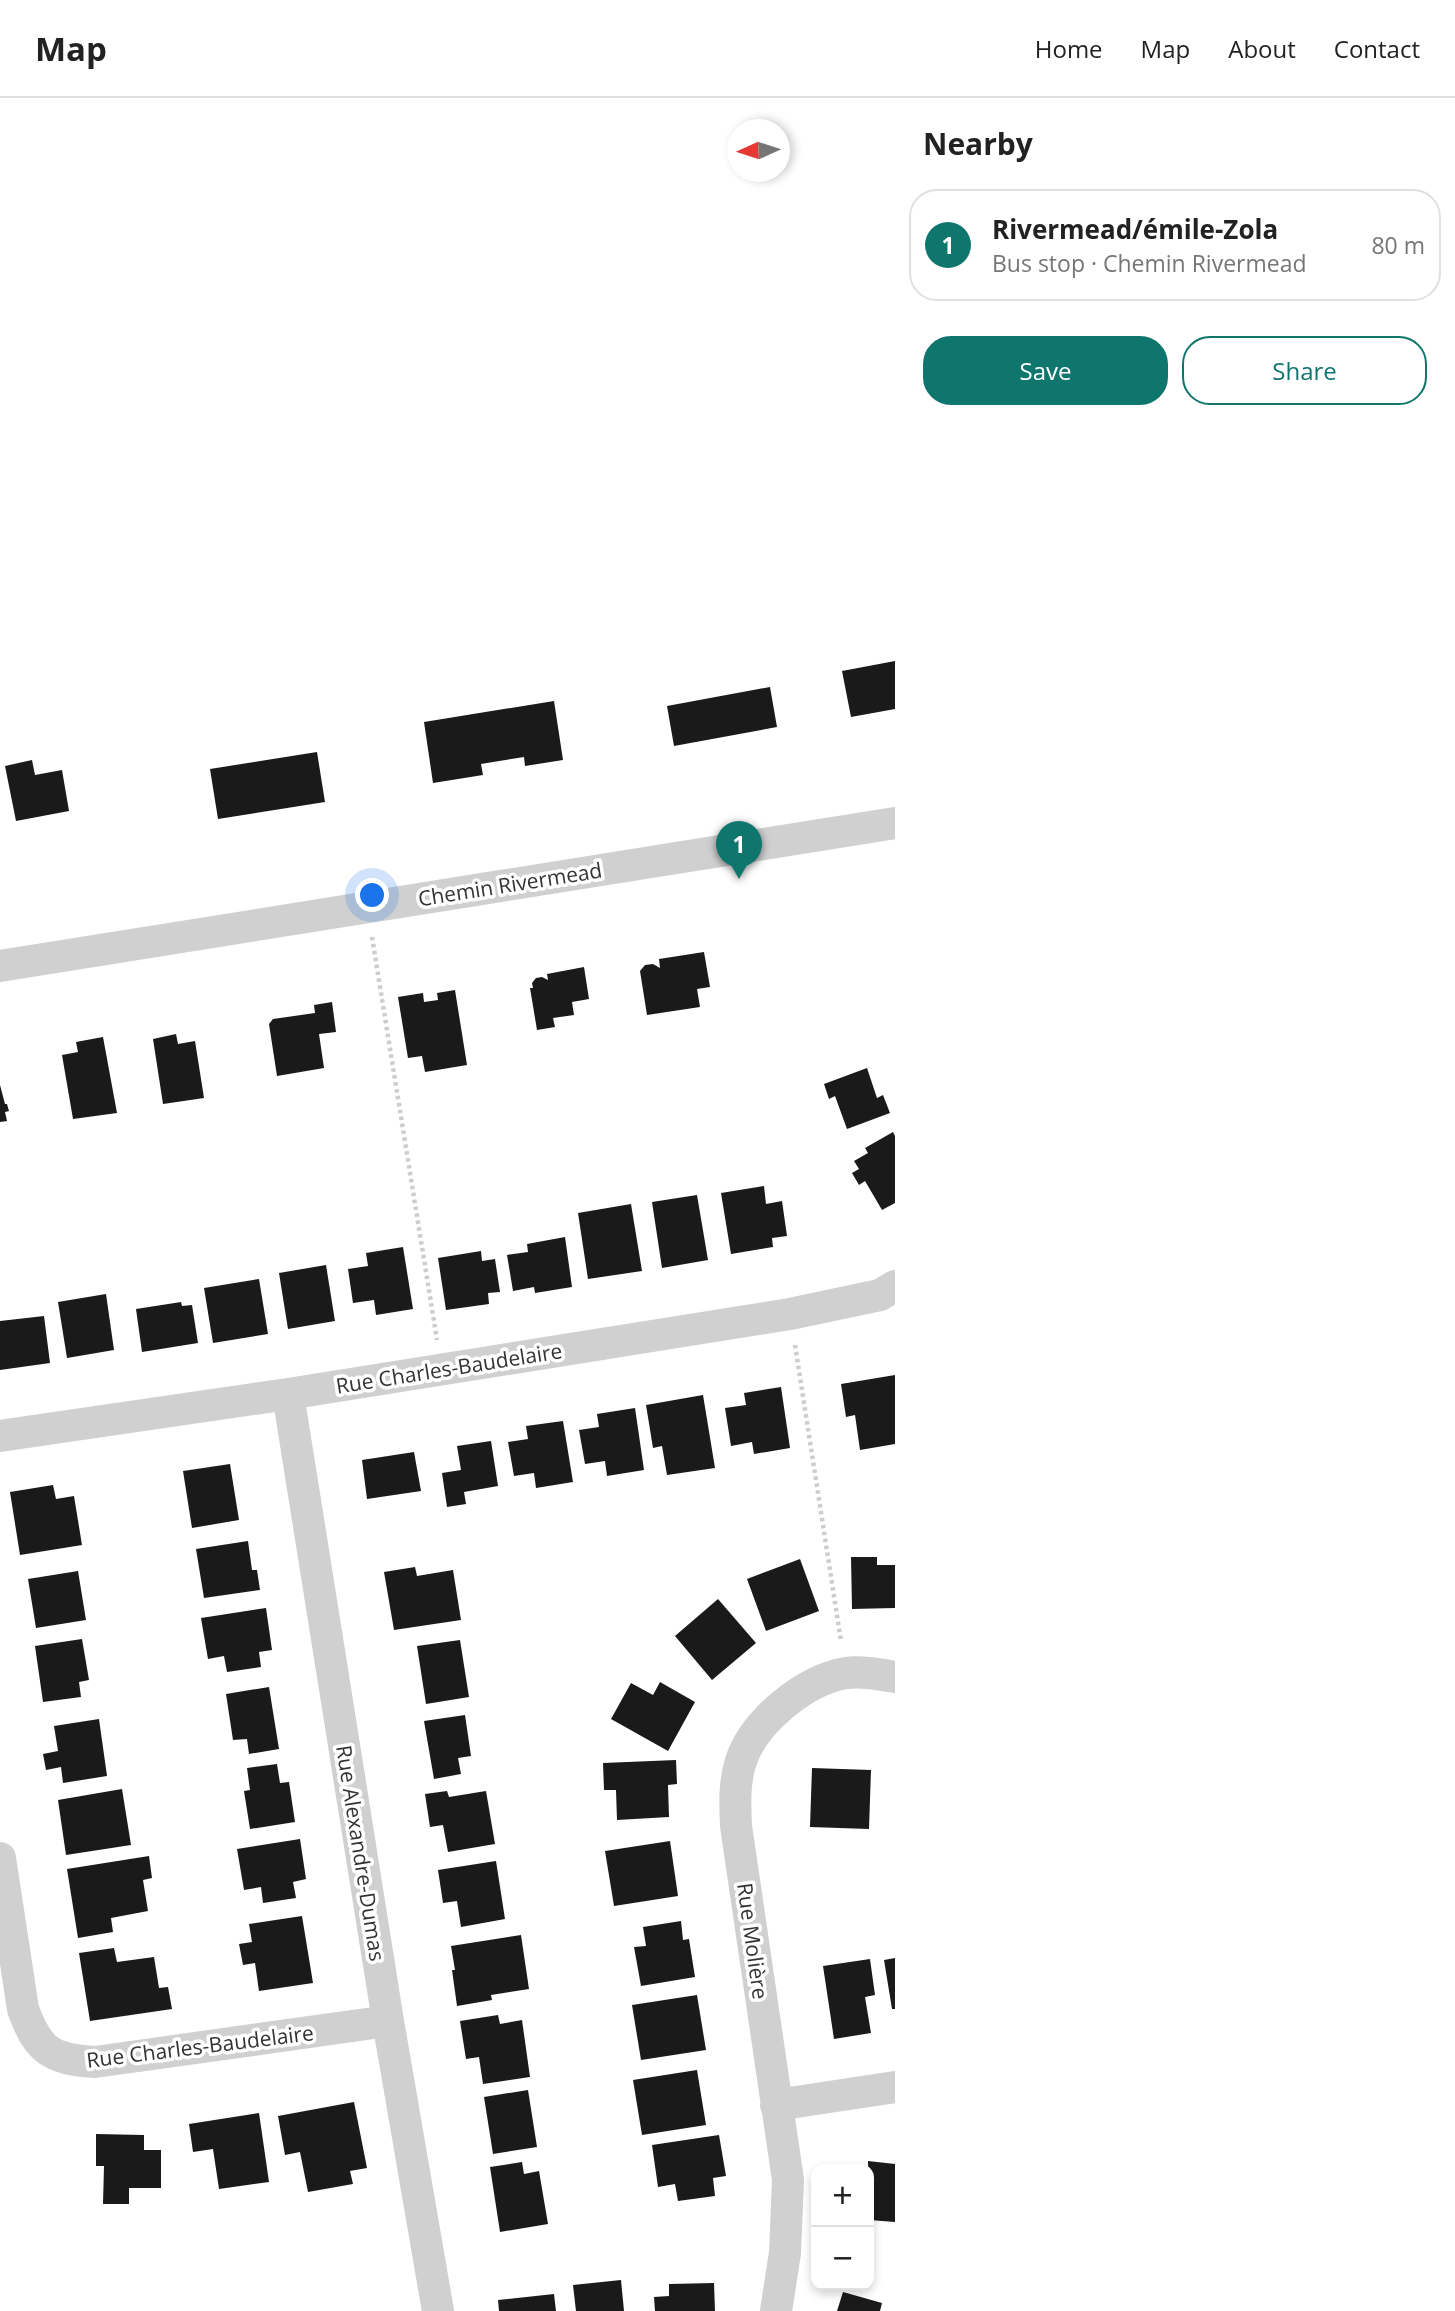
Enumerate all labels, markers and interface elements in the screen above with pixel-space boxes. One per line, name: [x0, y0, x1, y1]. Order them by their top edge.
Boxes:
text: Map: [35, 26, 107, 71]
text: Home: [1035, 32, 1103, 65]
text: Map: [1141, 32, 1190, 65]
text: About: [1228, 32, 1296, 65]
text: Contact: [1334, 32, 1420, 65]
north arrow: [727, 119, 790, 182]
text: Nearby: [923, 123, 1033, 164]
text: Rivermead/émile-Zola: [992, 211, 1278, 247]
text: 1: [941, 229, 955, 261]
text: 80 m: [1371, 229, 1425, 261]
text: Bus stop · Chemin Rivermead: [992, 247, 1307, 279]
button: Save: [923, 336, 1168, 405]
button: Share: [1182, 336, 1427, 405]
pin: 1: [716, 821, 762, 879]
street label: Chemin Rivermead: [416, 856, 604, 912]
your location: [355, 878, 389, 912]
street label: Rue Charles-Baudelaire: [334, 1336, 564, 1400]
street label: Rue Alexandre-Dumas: [330, 1743, 392, 1963]
street label: Rue Molière: [731, 1881, 775, 2001]
street label: Rue Charles-Baudelaire: [85, 2018, 315, 2074]
map controls: [811, 2164, 874, 2290]
button: +: [811, 2164, 874, 2227]
button: −: [811, 2227, 874, 2290]

